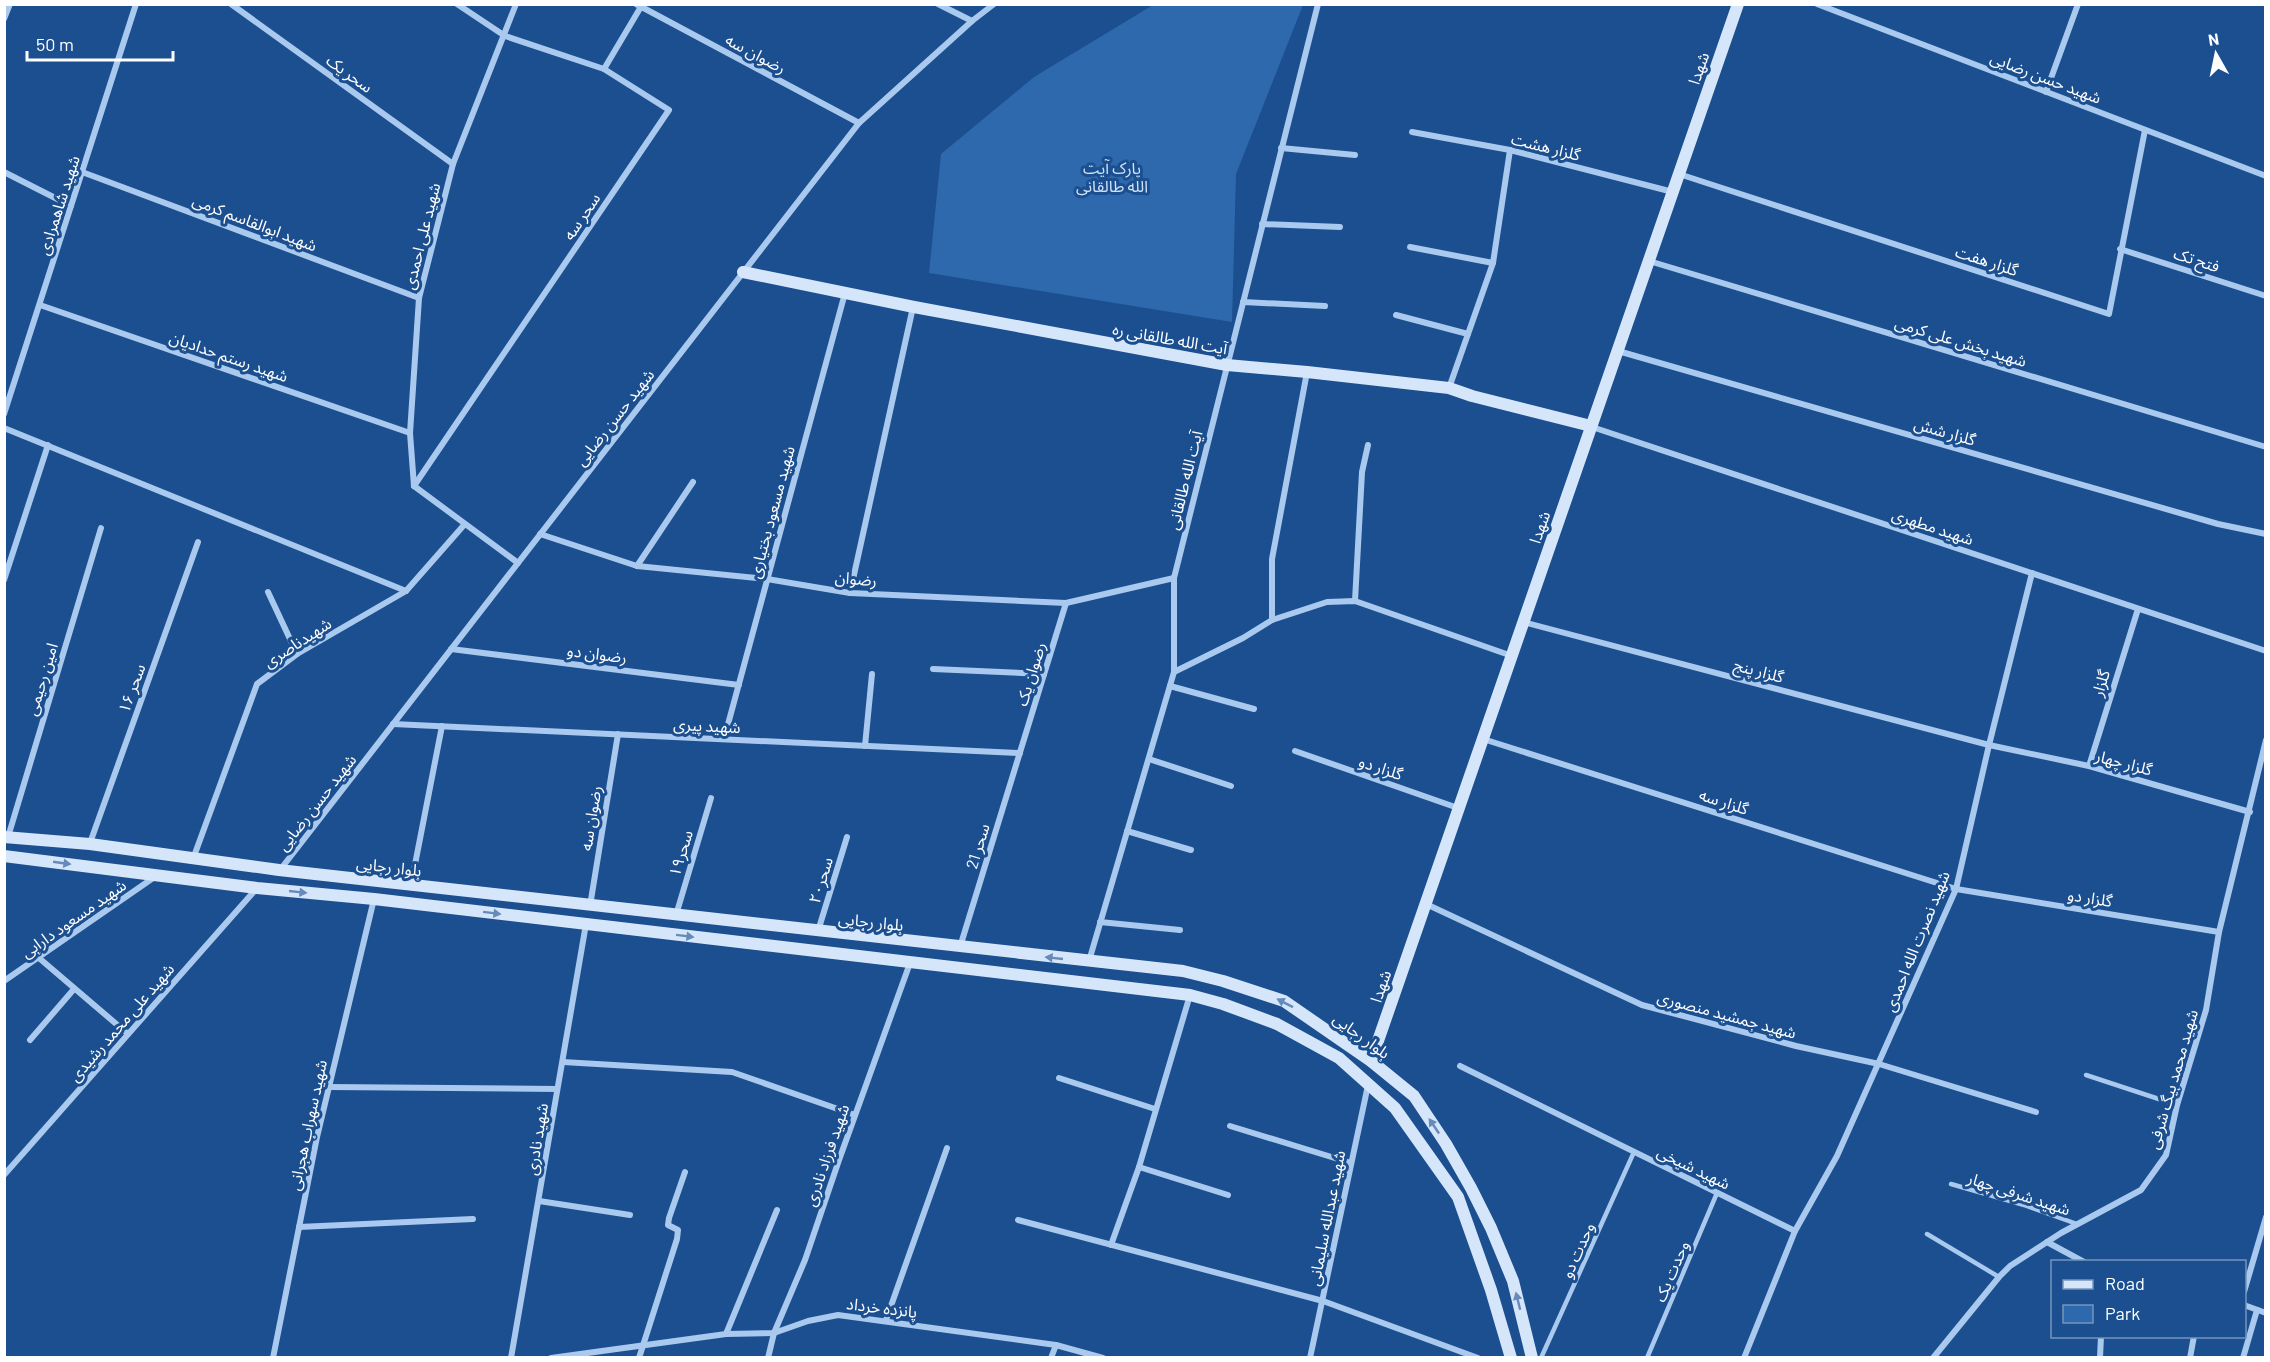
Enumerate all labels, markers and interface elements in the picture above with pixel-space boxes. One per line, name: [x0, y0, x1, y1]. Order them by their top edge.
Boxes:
scale bar: [27, 24, 172, 62]
north arrow: [2186, 24, 2246, 84]
text: N: [2207, 28, 2220, 49]
street label: رضوان سه: [722, 29, 789, 78]
text: 50 m: [36, 33, 74, 55]
street label: شهید حسن رضایی: [1987, 47, 2104, 108]
street label: شهدا: [1684, 49, 1713, 87]
street label: سحر یک: [323, 50, 377, 97]
street label: گلزار هشت: [1509, 128, 1583, 165]
street label: شهید شاهمرادی: [33, 153, 84, 257]
park label: پارک آیت الله طالقانی: [1076, 158, 1148, 196]
street label: شهید علی احمدی: [399, 181, 444, 292]
street label: سحر سه: [558, 189, 604, 244]
street label: شهید ابوالقاسم کرمی: [189, 190, 320, 258]
street label: گلزار هفت: [1953, 241, 2021, 280]
street label: فتح تک: [2170, 243, 2222, 279]
street label: شهید بخش علی کرمی: [1893, 312, 2029, 371]
street label: آیت الله طالقانی ره: [1111, 319, 1230, 359]
street label: شهید رستم حدادیان: [166, 327, 291, 389]
street label: شهید حسن رضایی: [570, 365, 658, 470]
street label: گلزار شش: [1912, 413, 1978, 450]
street label: آیت الله طالقانی: [1163, 427, 1207, 532]
street label: شهید مسعود بختیاری: [744, 444, 799, 580]
street label: شهید مطهری: [1889, 504, 1976, 549]
street label: شهدا: [1525, 508, 1554, 546]
street label: رضوان: [834, 567, 878, 590]
street label: شهیدناصری: [260, 613, 335, 672]
street label: امین رحیمی: [21, 640, 62, 718]
street label: رضوان دو: [566, 640, 628, 667]
street label: رضوان یک: [1011, 640, 1050, 709]
street label: گلزار پنج: [1731, 654, 1786, 690]
street label: سحر ۱۶: [113, 661, 150, 715]
street label: گلزار: [2087, 667, 2114, 700]
street label: شهید پیری: [673, 714, 741, 738]
street label: گلزار چهار: [2092, 745, 2155, 781]
street label: شهید حسن رضایی: [272, 750, 360, 855]
street label: گلزار دو: [1356, 751, 1406, 784]
street label: رضوان سه: [575, 784, 606, 852]
street label: گلزار سه: [1697, 784, 1751, 819]
street label: سحر 21: [961, 821, 994, 871]
street label: سحر۱۹: [664, 828, 697, 879]
street label: بلوار رجایی: [355, 853, 423, 880]
street label: سحر۲۰: [804, 855, 837, 906]
one-way arrow: [53, 859, 72, 868]
street label: شهید نصرت الله احمدی: [1879, 868, 1954, 1015]
street label: شهید مسعود دارابی: [17, 875, 130, 962]
street label: گلزار دو: [2066, 884, 2114, 911]
one-way arrow: [288, 887, 307, 897]
one-way arrow: [482, 908, 501, 918]
street label: بلوار رجایی: [837, 908, 905, 935]
one-way arrow: [676, 931, 695, 941]
one-way arrow: [1044, 953, 1063, 963]
street label: شهید علی محمد رشیدی: [65, 959, 178, 1086]
street label: شهدا: [1366, 967, 1395, 1005]
street label: شهید جمشید منصوری: [1655, 986, 1798, 1043]
one-way arrow: [1276, 998, 1293, 1008]
street label: شهید محمد بیگ شرفی: [2143, 1007, 2202, 1151]
street label: بلوار رجایی: [1329, 1008, 1394, 1063]
street label: شهید سهراب هجرانی: [284, 1058, 331, 1192]
street label: شهید نادری: [521, 1101, 552, 1177]
street label: شهید فرزاد نادری: [800, 1102, 853, 1209]
one-way arrow: [1428, 1118, 1440, 1134]
street label: شهید شیخی: [1654, 1141, 1734, 1194]
street label: شهید عبدالله سلیمانی: [1304, 1149, 1349, 1287]
street label: شهید شرفی چهار: [1964, 1167, 2073, 1221]
street label: وحدت دو: [1556, 1219, 1599, 1281]
street label: وحدت یک: [1650, 1238, 1693, 1305]
legend: [2051, 1260, 2246, 1338]
text: Road: [2105, 1272, 2145, 1294]
one-way arrow: [1512, 1292, 1522, 1310]
street label: پانزده خرداد: [845, 1293, 919, 1323]
text: Park: [2105, 1302, 2140, 1324]

